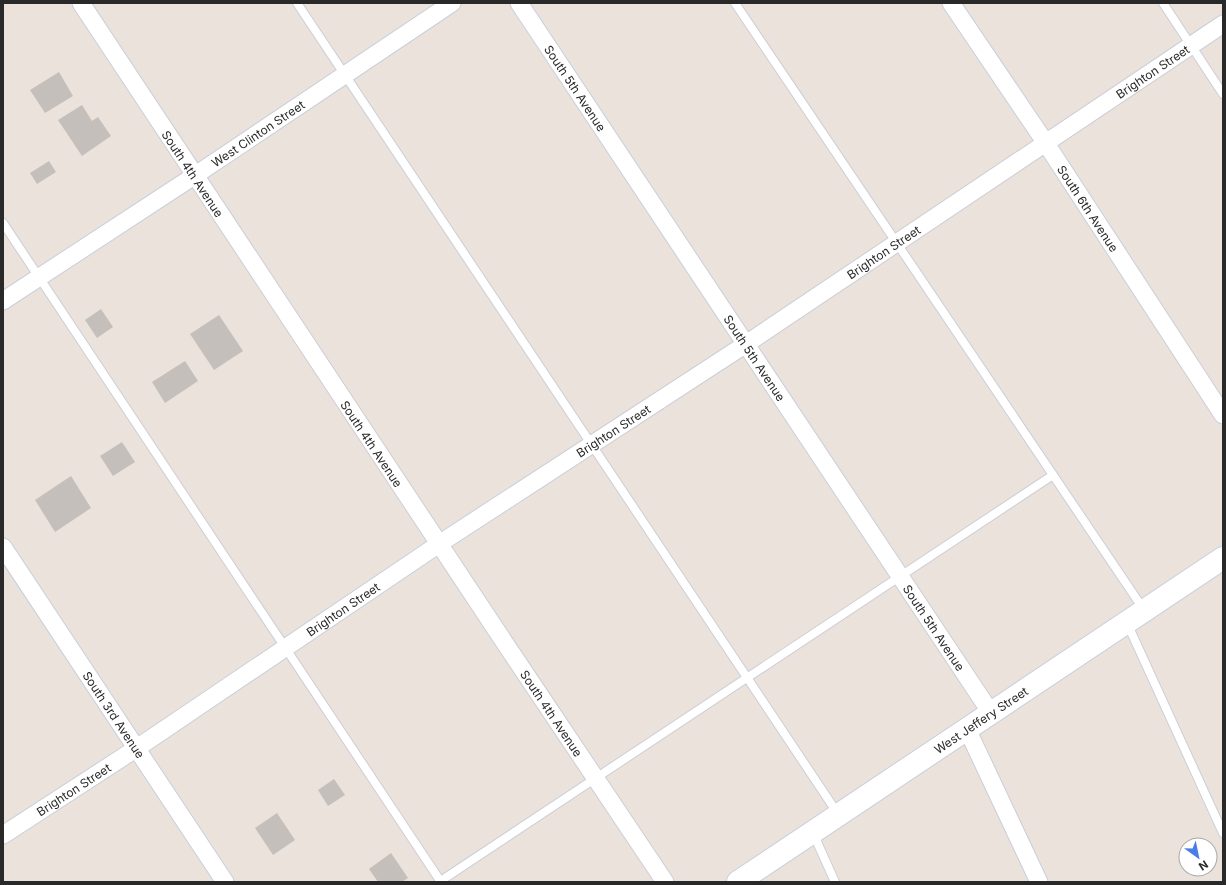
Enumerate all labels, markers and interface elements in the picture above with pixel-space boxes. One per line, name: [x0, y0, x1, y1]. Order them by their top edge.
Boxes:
street label: Brighton Street: [1113, 41, 1192, 101]
street label: South 5th Avenue: [541, 42, 609, 134]
street label: West Clinton Street: [208, 97, 307, 170]
street label: South 4th Avenue: [159, 127, 227, 220]
street label: South 6th Avenue: [1055, 162, 1122, 255]
street label: Brighton Street: [844, 222, 923, 282]
street label: South 5th Avenue: [721, 312, 789, 404]
street label: South 4th Avenue: [338, 398, 406, 490]
street label: Brighton Street: [573, 401, 653, 460]
street label: Brighton Street: [303, 579, 382, 639]
street label: South 5th Avenue: [900, 582, 968, 674]
street label: South 4th Avenue: [517, 667, 586, 759]
street label: South 3rd Avenue: [80, 668, 148, 761]
street label: West Jeffery Street: [931, 683, 1031, 756]
street label: Brighton Street: [34, 760, 113, 819]
north arrow: [1178, 837, 1218, 877]
text: N: [1196, 857, 1211, 874]

